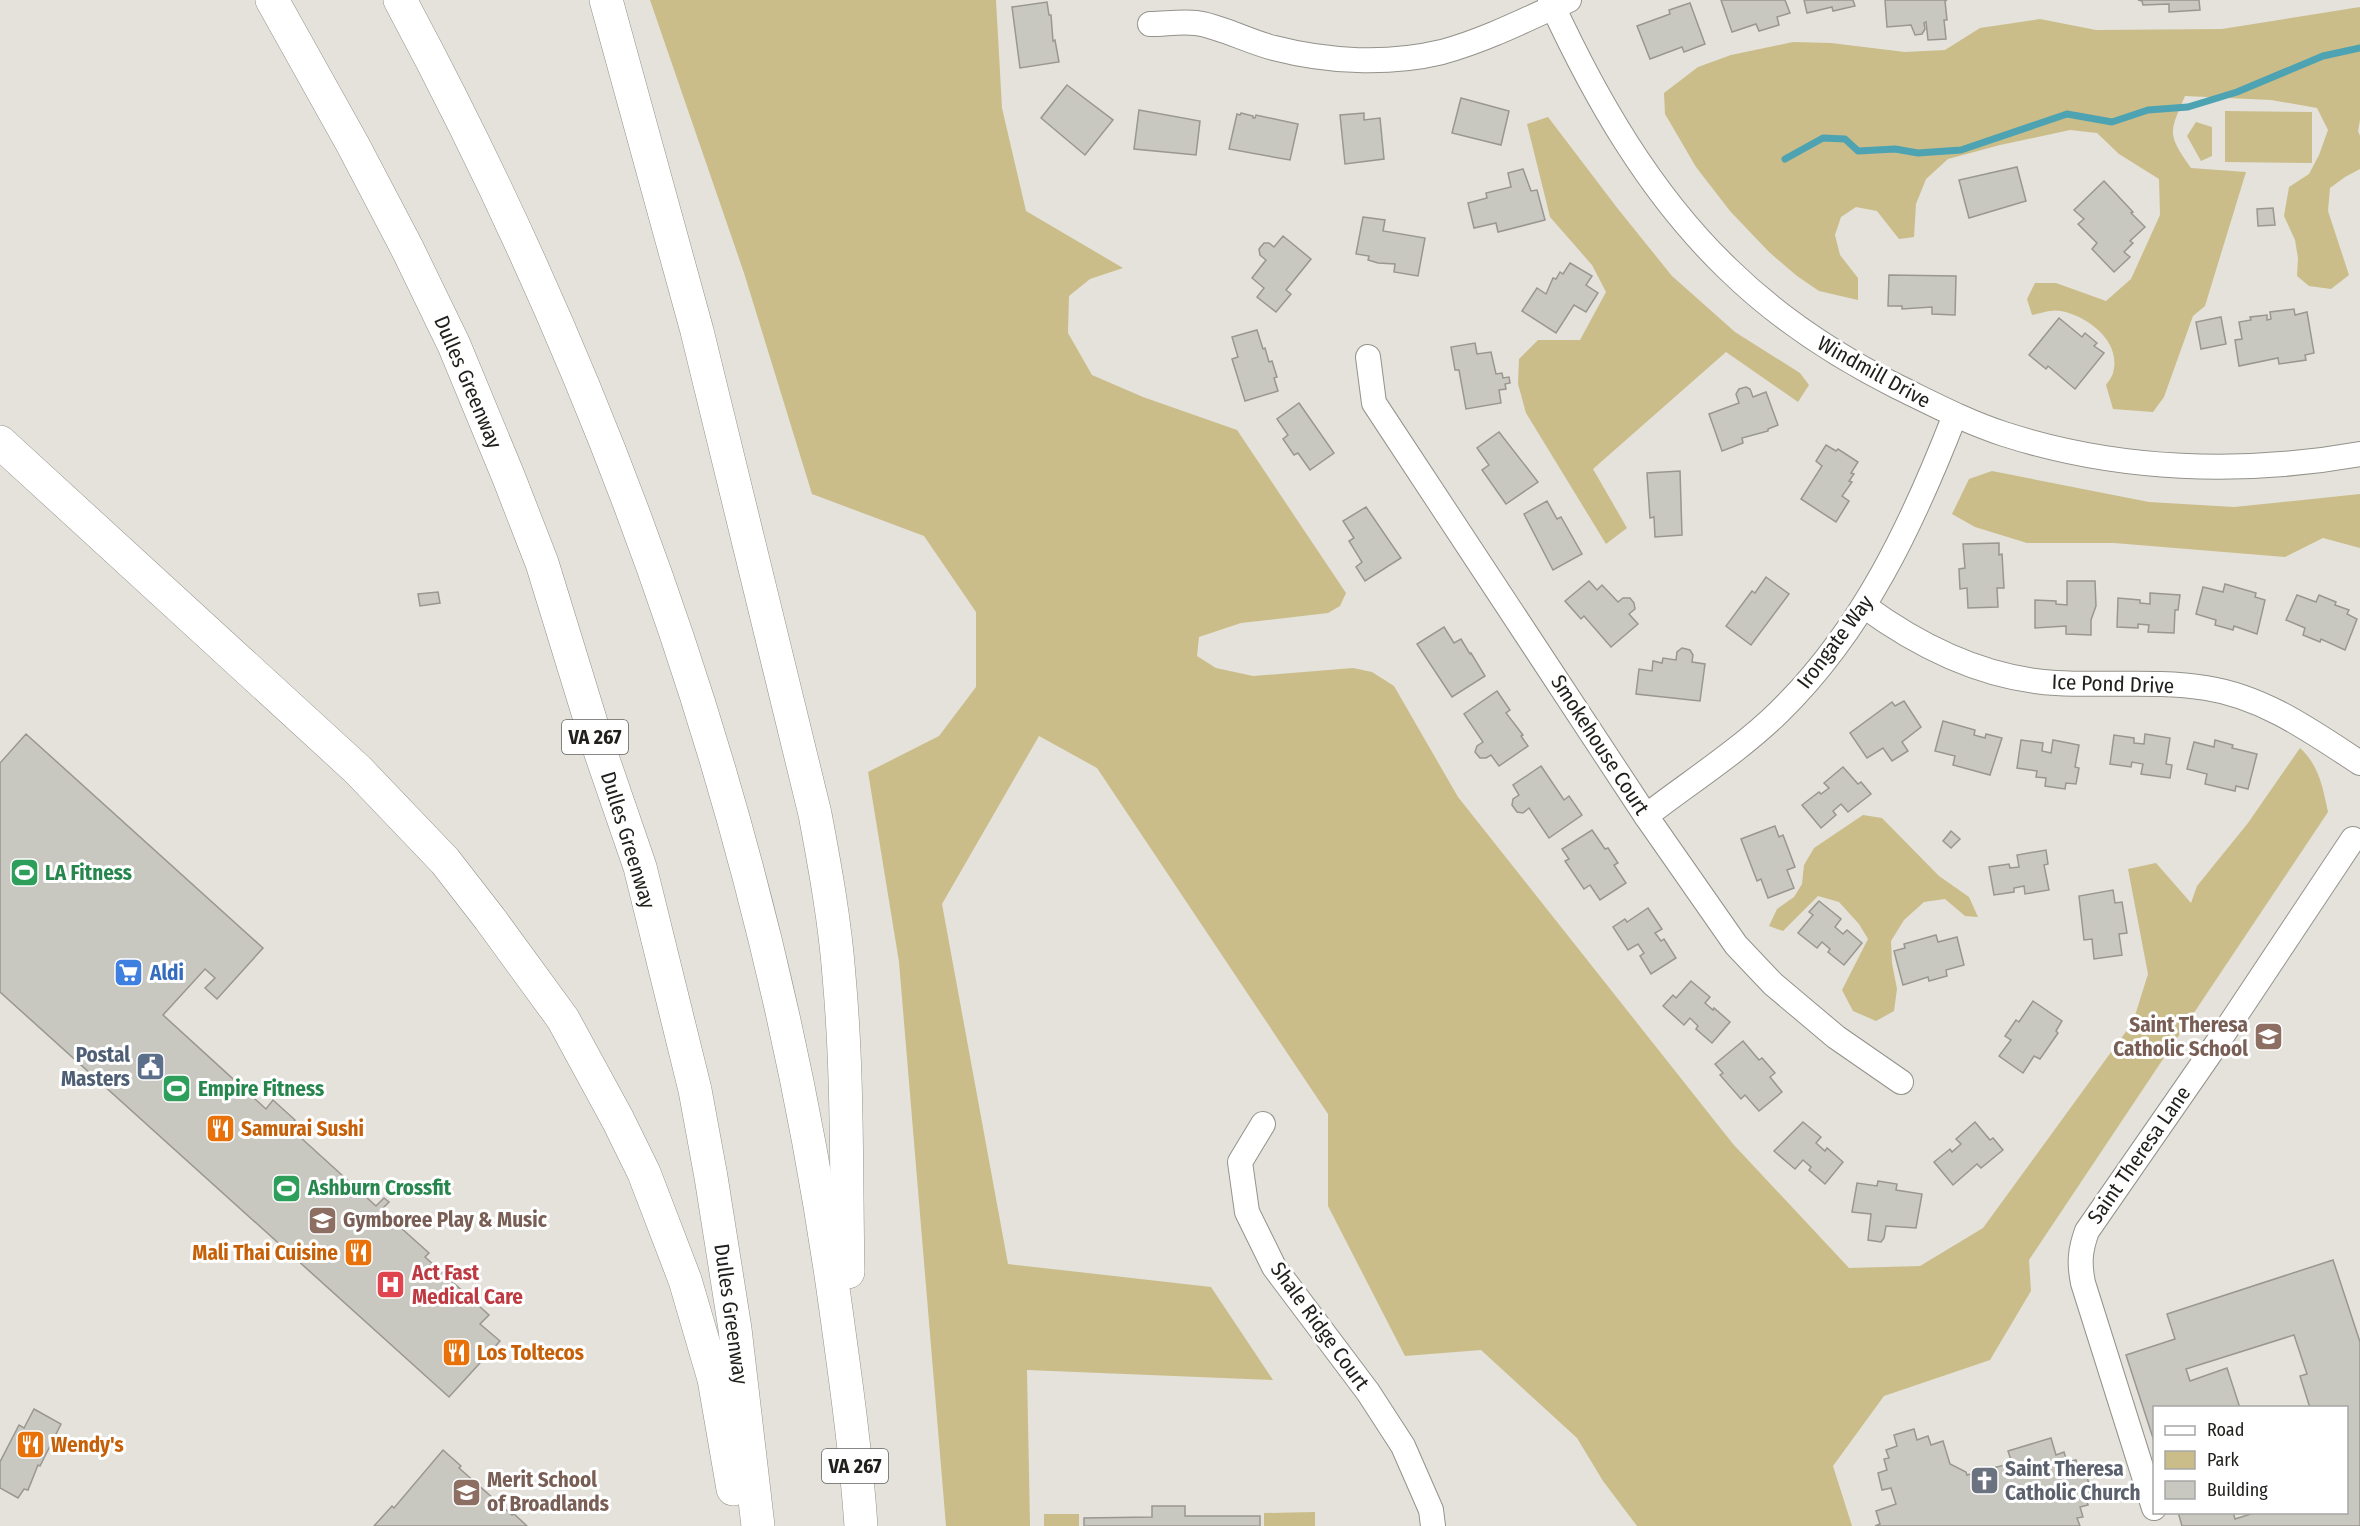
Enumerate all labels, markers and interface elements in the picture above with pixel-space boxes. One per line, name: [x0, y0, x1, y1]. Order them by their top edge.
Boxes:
street label: Dulles Greenway: [428, 312, 508, 453]
street label: Windmill Drive: [1813, 330, 1935, 414]
street label: Irongate Way: [1791, 590, 1879, 694]
street label: Ice Pond Drive: [2051, 669, 2175, 699]
street label: Smokehouse Court: [1545, 670, 1655, 820]
road number: VA 267: [562, 720, 628, 754]
street label: Dulles Greenway: [595, 768, 661, 912]
sports icon: LA Fitness: [8, 857, 40, 889]
place label: LA Fitness: [45, 860, 132, 886]
supermarket icon: Aldi: [113, 957, 145, 989]
place label: Aldi: [149, 960, 184, 986]
place label: Saint Theresa Catholic School: [2113, 1012, 2248, 1062]
school or university icon: Saint Theresa Catholic School: [2253, 1021, 2285, 1053]
place label: Postal Masters: [61, 1042, 130, 1092]
public building icon: Postal Masters: [135, 1051, 167, 1083]
sports icon: Empire Fitness: [161, 1073, 193, 1105]
place label: Empire Fitness: [198, 1076, 324, 1102]
street label: Saint Theresa Lane: [2082, 1081, 2196, 1229]
restaurant icon: Samurai Sushi: [204, 1113, 236, 1145]
place label: Samurai Sushi: [241, 1116, 364, 1142]
sports icon: Ashburn Crossfit: [271, 1172, 303, 1204]
place label: Ashburn Crossfit: [307, 1175, 452, 1201]
school or university icon: Gymboree Play & Music: [306, 1204, 338, 1236]
place label: Gymboree Play & Music: [343, 1207, 548, 1233]
restaurant icon: Mali Thai Cuisine: [343, 1237, 375, 1269]
place label: Mali Thai Cuisine: [192, 1240, 338, 1266]
street label: Dulles Greenway: [708, 1242, 754, 1387]
street label: Shale Ridge Court: [1265, 1257, 1375, 1395]
place label: Act Fast Medical Care: [411, 1260, 523, 1310]
hospital icon: Act Fast Medical Care: [375, 1269, 407, 1301]
restaurant icon: Los Toltecos: [440, 1337, 472, 1369]
place label: Los Toltecos: [477, 1340, 584, 1366]
legend: [2153, 1406, 2348, 1514]
text: Road: [2207, 1419, 2244, 1441]
restaurant icon: Wendy's: [14, 1429, 46, 1461]
place label: Wendy's: [51, 1432, 124, 1458]
road number: VA 267: [822, 1449, 888, 1483]
text: Park: [2207, 1449, 2240, 1471]
place label: Saint Theresa Catholic Church: [2005, 1456, 2141, 1506]
church icon: Saint Theresa Catholic Church: [1968, 1465, 2000, 1497]
place label: Merit School of Broadlands: [487, 1467, 609, 1517]
school or university icon: Merit School of Broadlands: [450, 1476, 482, 1508]
text: Building: [2207, 1479, 2268, 1501]

